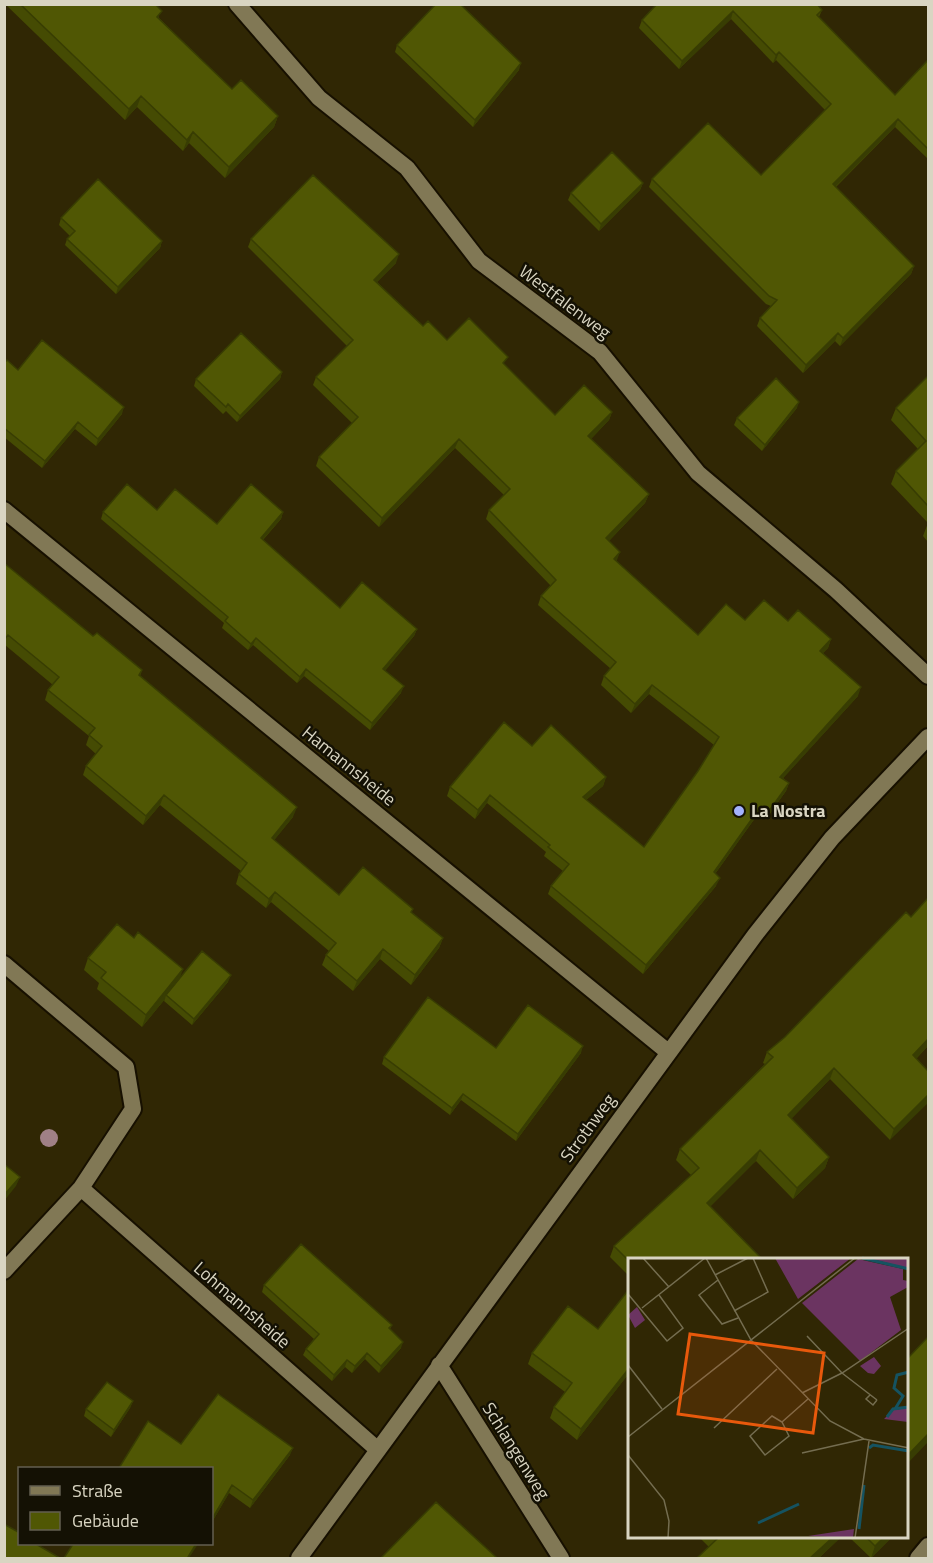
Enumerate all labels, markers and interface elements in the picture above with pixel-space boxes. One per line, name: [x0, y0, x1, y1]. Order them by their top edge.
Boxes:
street label: Westfalenweg: [514, 258, 617, 345]
street label: Hamannsheide: [296, 719, 402, 812]
place label: La Nostra: [751, 797, 826, 824]
marker: La Nostra: [732, 804, 746, 818]
street label: Strothweg: [553, 1088, 622, 1168]
street label: Lohmannsheide: [188, 1255, 297, 1354]
inset map: [628, 1258, 909, 1539]
street label: Schlangenweg: [476, 1397, 557, 1505]
legend: [18, 1467, 213, 1545]
text: Straße: [72, 1477, 123, 1504]
text: Gebäude: [72, 1507, 139, 1534]

